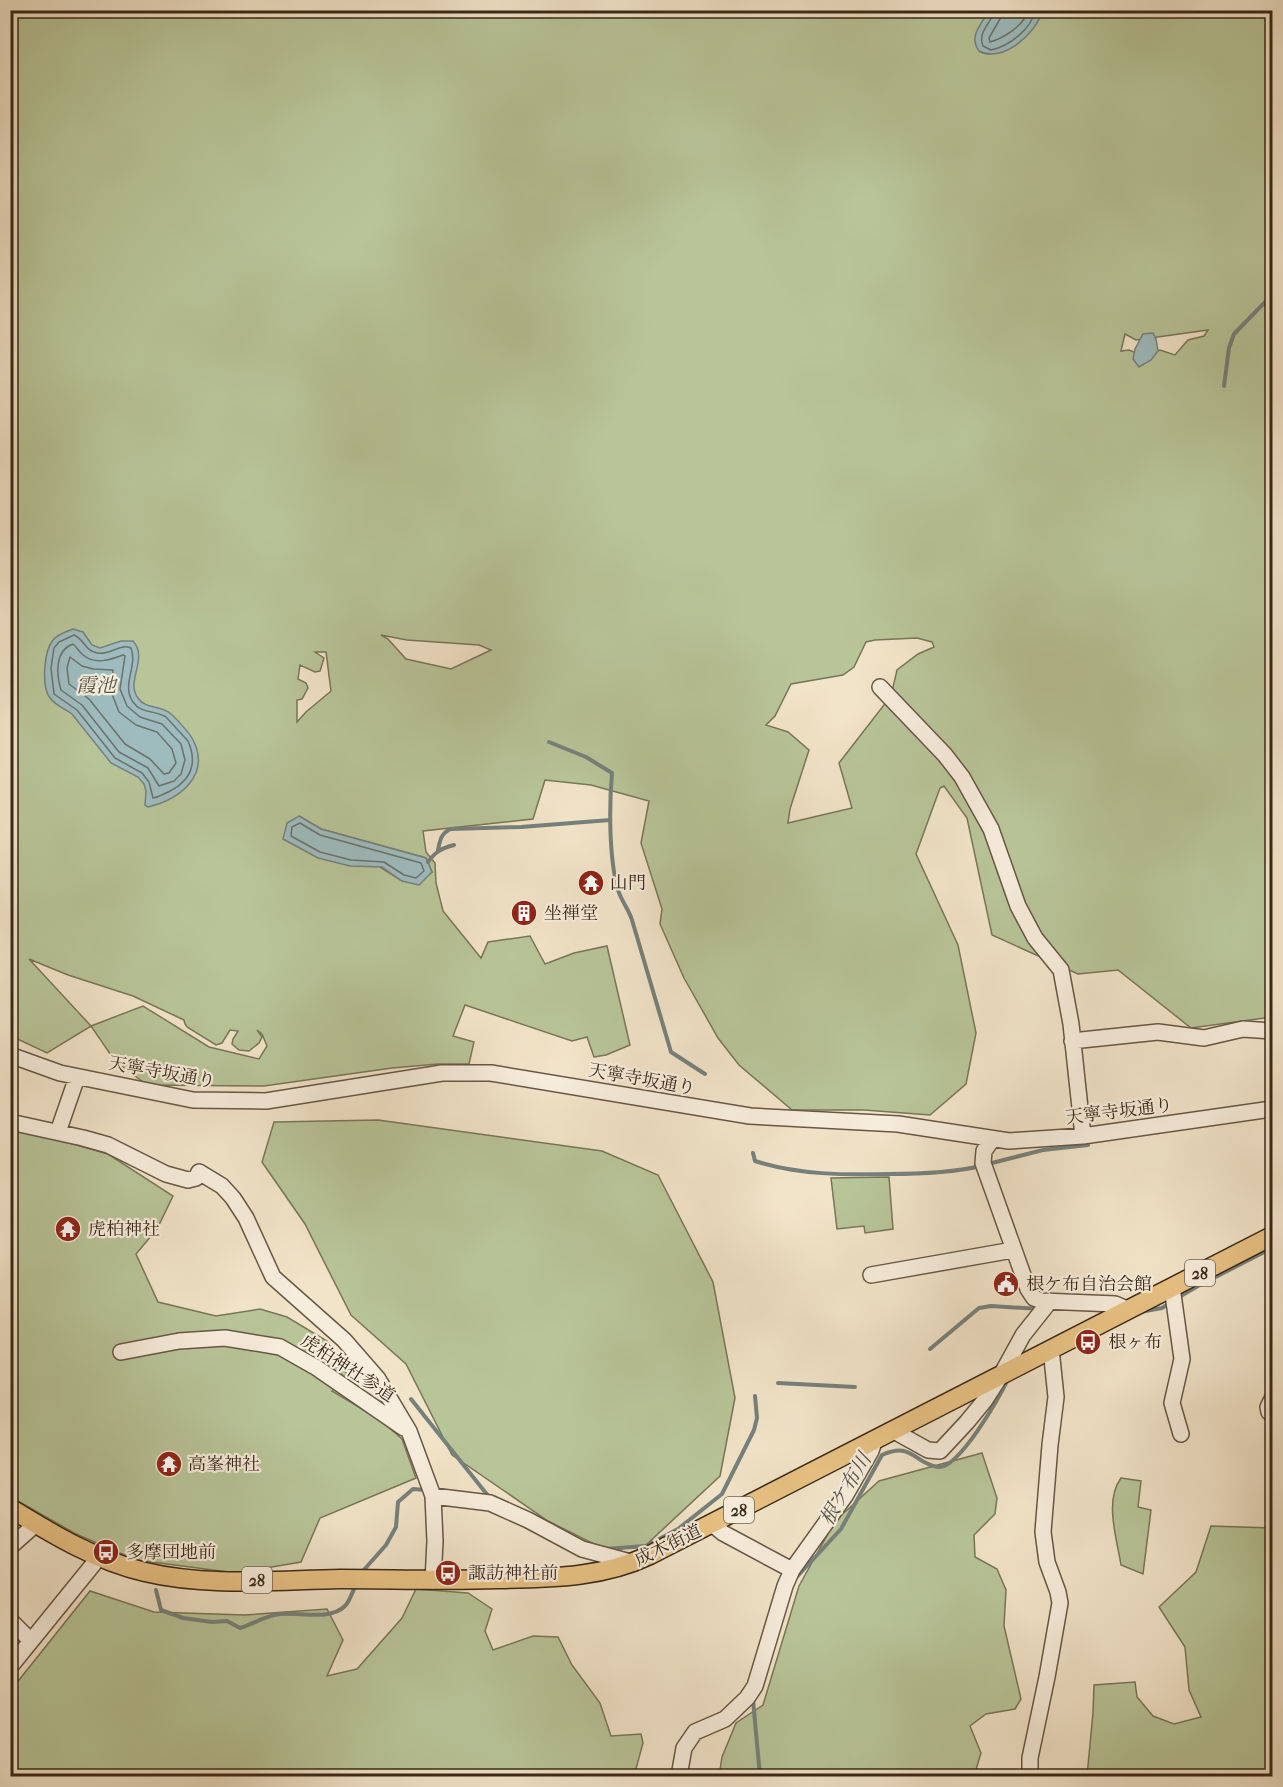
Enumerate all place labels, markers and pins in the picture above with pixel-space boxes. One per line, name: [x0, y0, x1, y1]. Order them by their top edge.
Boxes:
temple icon: 山門: [576, 868, 606, 898]
place label: 山門: [610, 873, 646, 894]
building icon: 坐禅堂: [509, 898, 539, 928]
place label: 坐禅堂: [544, 903, 598, 924]
temple icon: 虎柏神社: [53, 1214, 83, 1244]
place label: 虎柏神社: [88, 1219, 160, 1240]
public building icon: 根ケ布自治会館: [991, 1269, 1021, 1299]
place label: 根ケ布自治会館: [1026, 1274, 1152, 1295]
bus stop icon: 根ヶ布: [1073, 1327, 1103, 1357]
place label: 根ヶ布: [1108, 1332, 1162, 1353]
temple icon: 高峯神社: [154, 1449, 184, 1479]
place label: 高峯神社: [188, 1454, 260, 1475]
bus stop icon: 多摩団地前: [91, 1537, 121, 1567]
place label: 多摩団地前: [126, 1542, 216, 1563]
bus stop icon: 諏訪神社前: [433, 1558, 463, 1588]
place label: 諏訪神社前: [468, 1563, 558, 1584]

